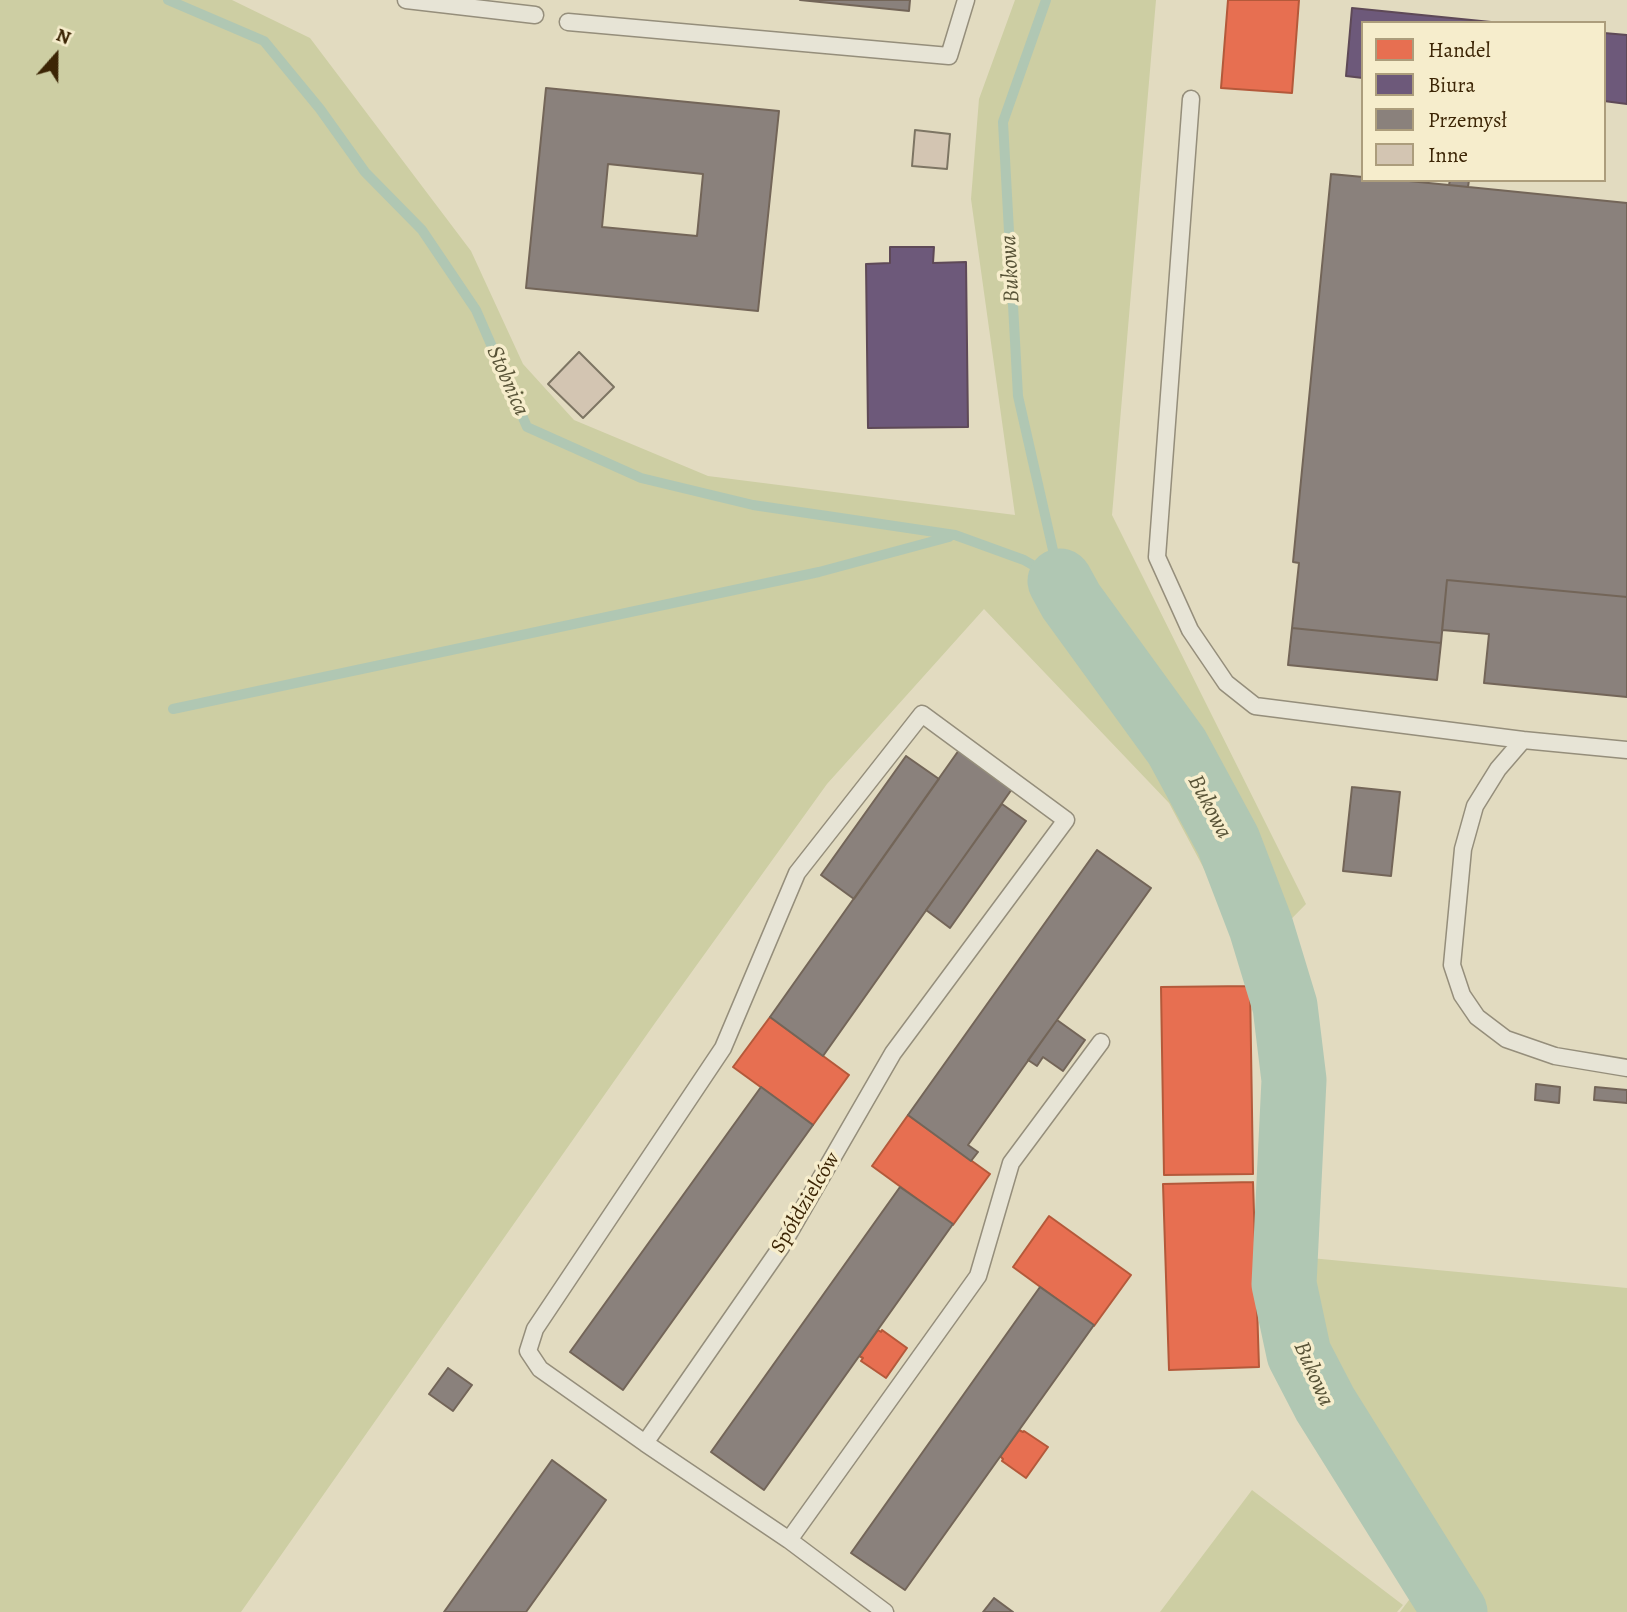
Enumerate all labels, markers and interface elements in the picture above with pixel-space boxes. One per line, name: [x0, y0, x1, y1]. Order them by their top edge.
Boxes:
north arrow: [21, 21, 91, 91]
legend: [1361, 21, 1606, 182]
text: N: [52, 22, 75, 51]
text: Handel: [1428, 36, 1491, 64]
text: Biura: [1428, 71, 1475, 99]
text: Przemysł: [1428, 106, 1507, 134]
text: Inne: [1428, 141, 1468, 169]
water label: Bukowa: [995, 234, 1027, 304]
water label: Stobnica: [479, 342, 535, 420]
water label: Bukowa: [1181, 770, 1237, 844]
street label: Spółdzielców: [766, 1148, 846, 1258]
water label: Bukowa: [1287, 1337, 1339, 1411]

